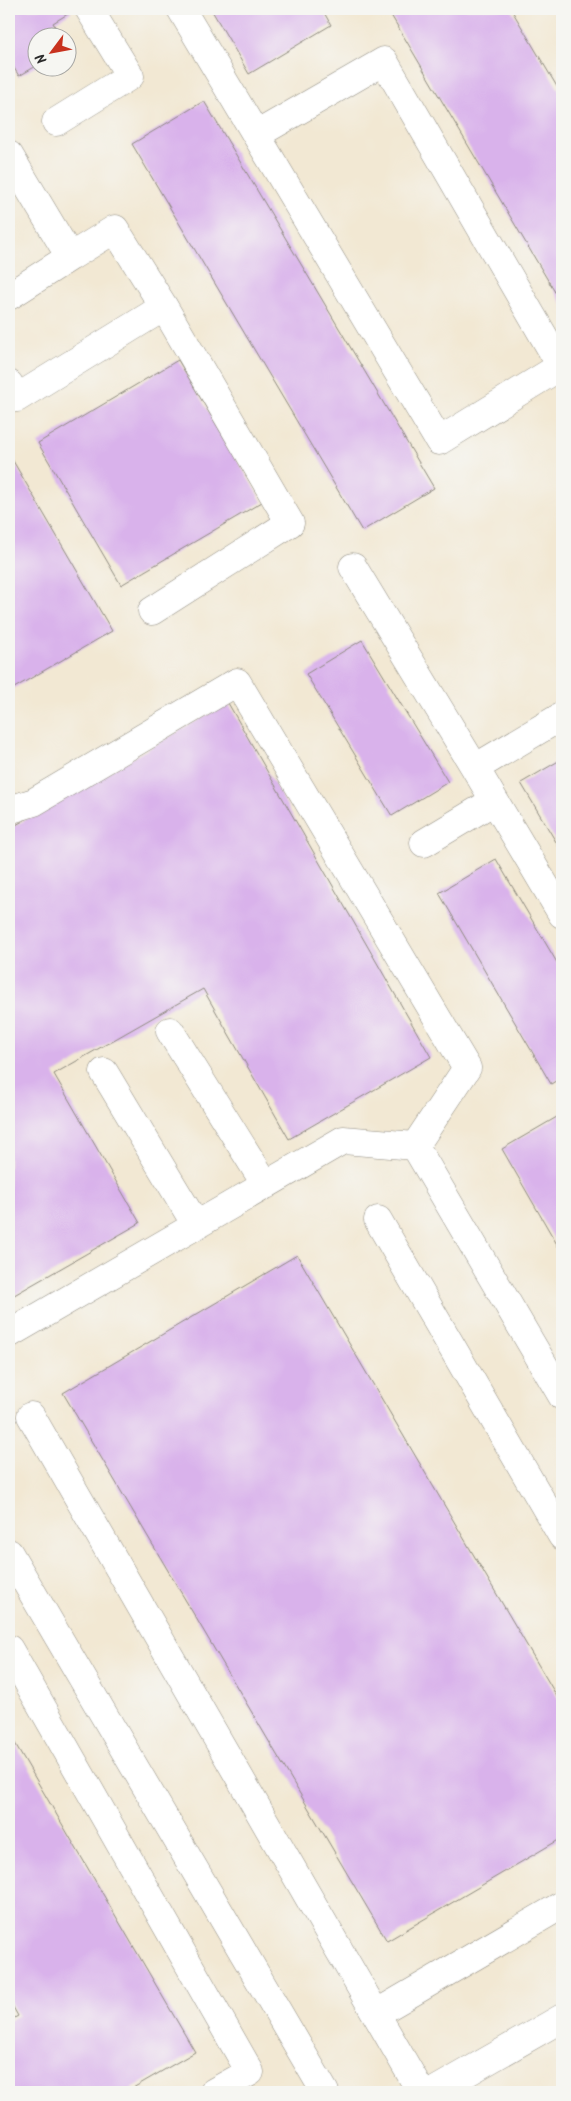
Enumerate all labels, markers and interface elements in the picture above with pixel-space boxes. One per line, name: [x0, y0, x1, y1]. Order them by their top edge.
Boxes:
north arrow: [28, 28, 78, 78]
text: N: [30, 49, 53, 68]

